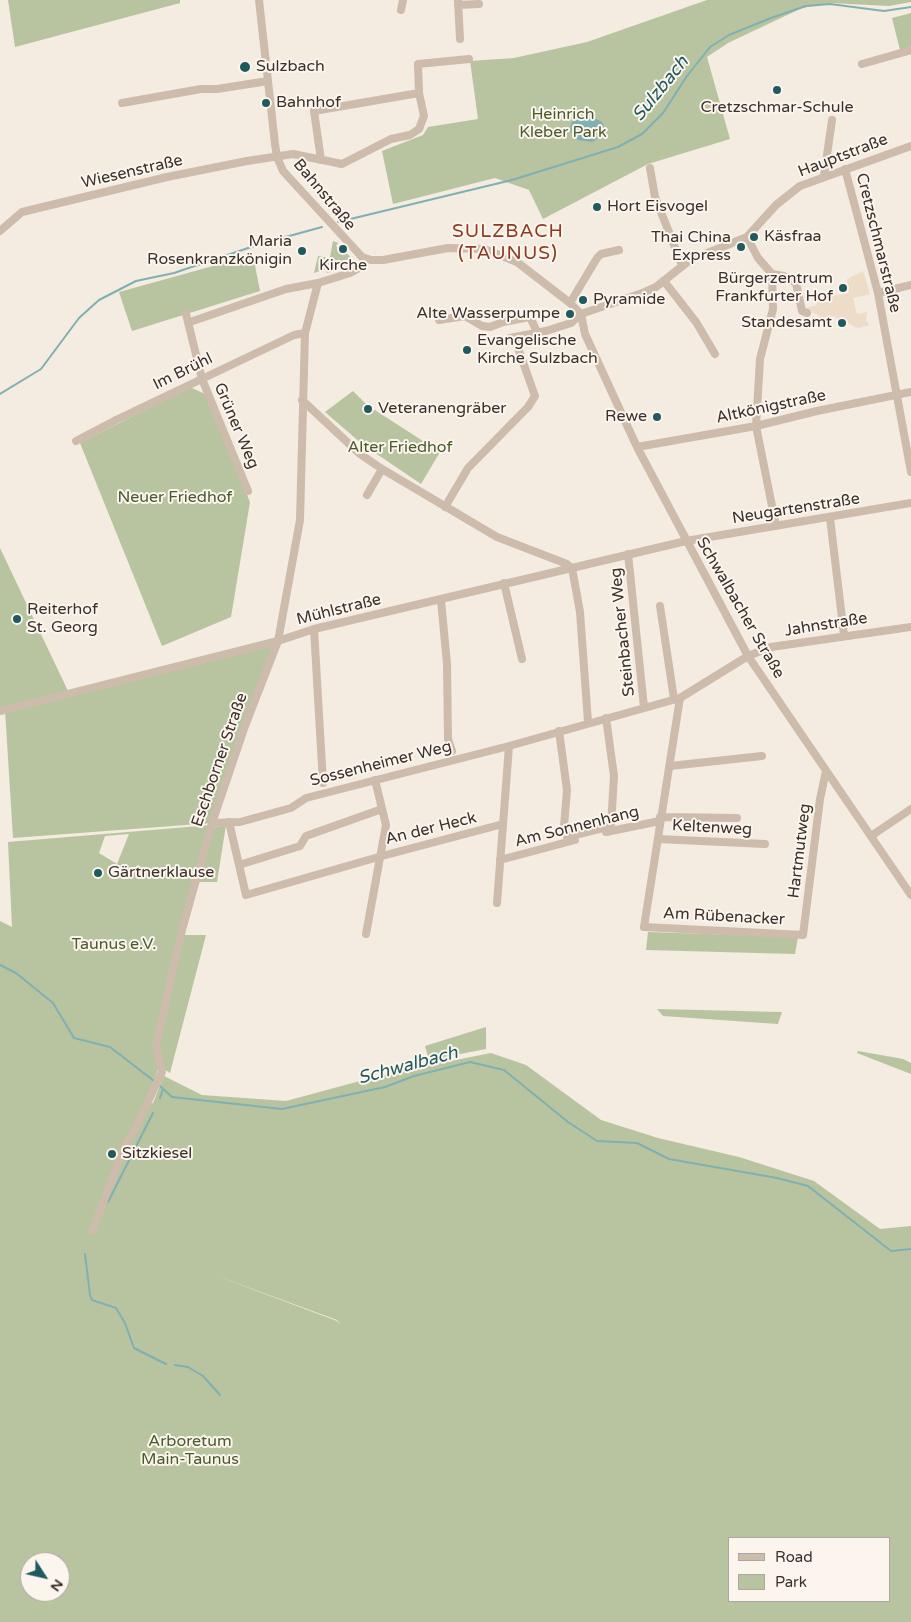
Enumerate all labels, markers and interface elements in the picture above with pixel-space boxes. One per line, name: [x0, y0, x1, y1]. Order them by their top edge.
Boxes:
water label: Sulzbach: [628, 52, 694, 126]
place label: Sulzbach: [256, 57, 325, 77]
marker: Sulzbach: [238, 60, 252, 74]
marker: Cretzschmar-Schule: [771, 84, 783, 96]
place label: Bahnhof: [276, 93, 341, 113]
marker: Bahnhof: [260, 97, 272, 109]
place label: Cretzschmar-Schule: [701, 98, 853, 118]
park label: Heinrich Kleber Park: [519, 105, 607, 143]
street label: Hauptstraße: [795, 130, 891, 182]
street label: Wiesenstraße: [80, 151, 184, 193]
street label: Bahnstraße: [289, 155, 359, 235]
street label: Cretzschmarstraße: [851, 171, 905, 315]
place label: Hort Eisvogel: [607, 197, 708, 217]
marker: Hort Eisvogel: [591, 201, 603, 213]
district label: SULZBACH (TAUNUS): [451, 221, 565, 265]
place label: Käsfraa: [764, 227, 822, 247]
place label: Thai China Express: [651, 228, 731, 266]
marker: Käsfraa: [748, 231, 760, 243]
place label: Maria Rosenkranzkönigin: [147, 232, 292, 270]
marker: Thai China Express: [735, 241, 747, 253]
marker: Kirche: [337, 243, 349, 255]
marker: Maria Rosenkranzkönigin: [296, 245, 308, 257]
place label: Kirche: [319, 256, 367, 276]
place label: Bürgerzentrum Frankfurter Hof: [715, 269, 833, 307]
marker: Bürgerzentrum Frankfurter Hof: [837, 282, 849, 294]
place label: Pyramide: [593, 290, 665, 310]
marker: Pyramide: [577, 294, 589, 306]
place label: Alte Wasserpumpe: [416, 304, 560, 324]
marker: Alte Wasserpumpe: [564, 308, 576, 320]
place label: Standesamt: [741, 313, 832, 333]
marker: Standesamt: [836, 317, 848, 329]
place label: Evangelische Kirche Sulzbach: [477, 331, 598, 369]
marker: Evangelische Kirche Sulzbach: [461, 344, 473, 356]
street label: Im Brühl: [150, 349, 216, 395]
street label: Grüner Weg: [209, 380, 263, 472]
street label: Altkönigstraße: [714, 386, 828, 428]
place label: Veteranengräber: [378, 399, 506, 419]
marker: Veteranengräber: [362, 403, 374, 415]
place label: Rewe: [605, 407, 647, 427]
marker: Rewe: [651, 411, 663, 423]
park label: Alter Friedhof: [347, 438, 453, 458]
park label: Neuer Friedhof: [118, 488, 232, 508]
street label: Neugartenstraße: [731, 489, 861, 529]
street label: Schwalbacher Straße: [692, 534, 788, 682]
street label: Steinbacher Weg: [607, 567, 639, 697]
street label: Mühlstraße: [295, 590, 383, 630]
place label: Reiterhof St. Georg: [27, 600, 98, 638]
street label: Jahnstraße: [783, 609, 869, 641]
marker: Reiterhof St. Georg: [11, 613, 23, 625]
street label: Eschborner Straße: [188, 690, 252, 830]
street label: Sossenheimer Weg: [308, 737, 454, 791]
street label: Am Sonnenhang: [513, 802, 641, 852]
street label: Hartmutweg: [785, 802, 815, 900]
street label: An der Heck: [383, 808, 479, 850]
street label: Keltenweg: [671, 816, 753, 840]
place label: Gärtnerklause: [108, 863, 214, 883]
marker: Gärtnerklause: [92, 867, 104, 879]
street label: Am Rübenacker: [663, 904, 785, 930]
park label: Taunus e.V.: [72, 935, 156, 955]
water label: Schwalbach: [356, 1042, 460, 1090]
place label: Sitzkiesel: [122, 1144, 192, 1164]
marker: Sitzkiesel: [106, 1148, 118, 1160]
park label: Arboretum Main-Taunus: [141, 1432, 239, 1470]
legend: [728, 1537, 891, 1602]
text: Road: [775, 1548, 813, 1566]
north arrow: [20, 1552, 70, 1602]
text: Park: [775, 1573, 807, 1591]
text: N: [47, 1576, 67, 1595]

